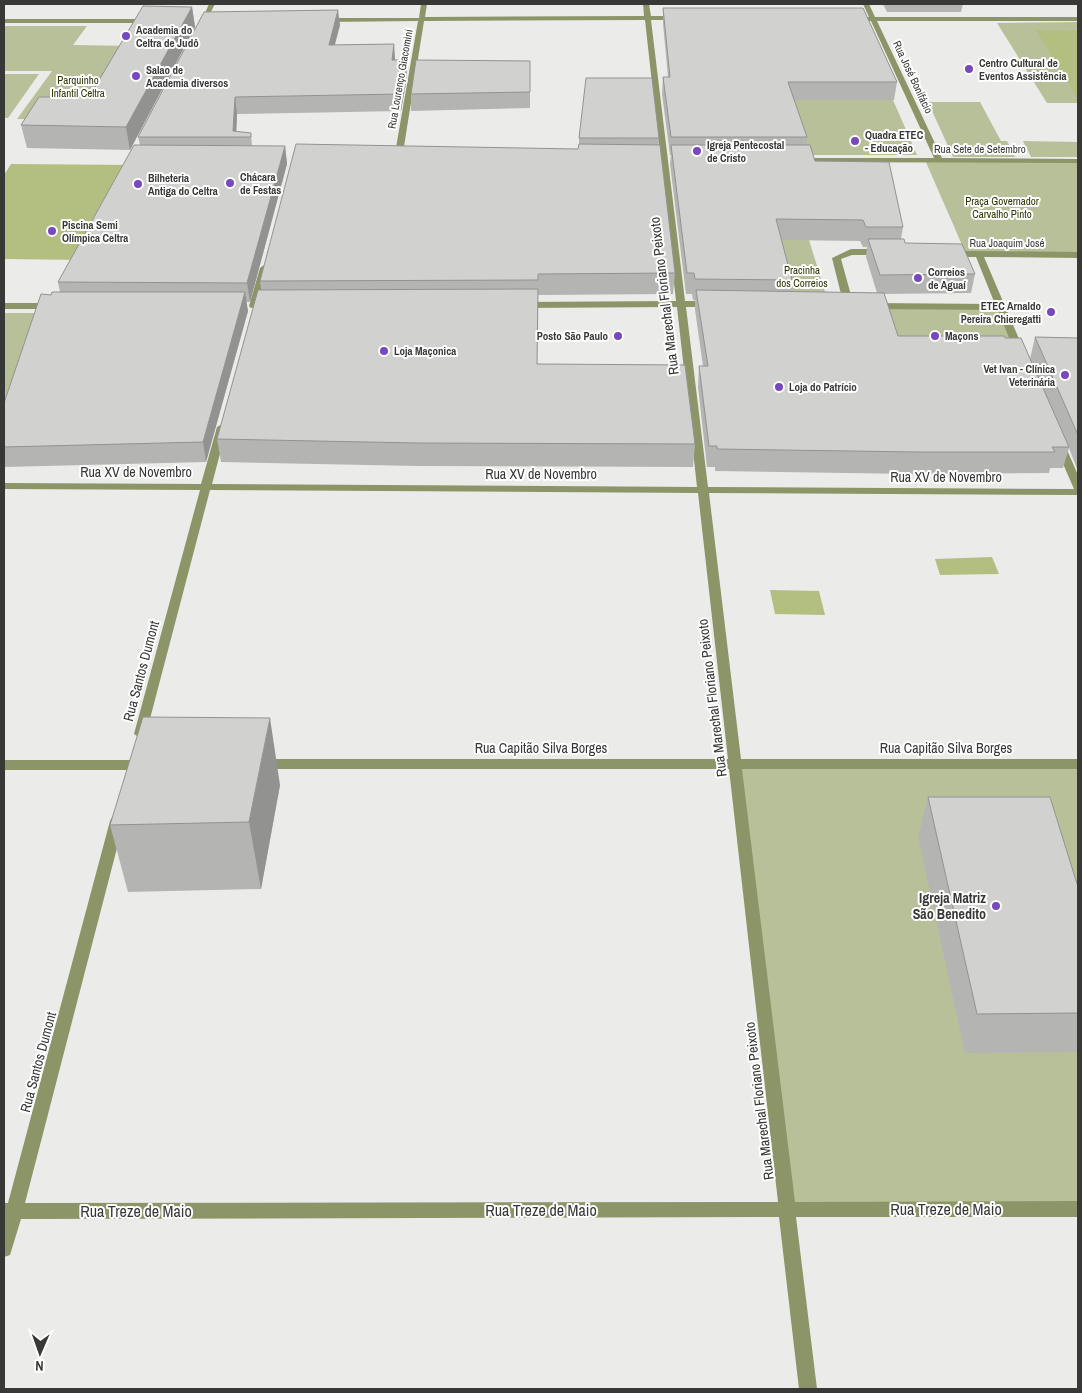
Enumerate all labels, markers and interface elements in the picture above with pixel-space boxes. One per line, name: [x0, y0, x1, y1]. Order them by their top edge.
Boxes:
place label: Academia do Celtra de Judô: [136, 23, 199, 50]
street label: Rua Lourenço Giacomini: [384, 28, 416, 130]
marker: Academia do Celtra de Judô: [120, 30, 132, 42]
street label: Rua José Bonifácio: [890, 38, 936, 116]
place label: Centro Cultural de Eventos Assistência: [979, 56, 1066, 83]
place label: Salao de Academia diversos: [146, 63, 228, 90]
marker: Centro Cultural de Eventos Assistência: [963, 63, 975, 75]
marker: Salao de Academia diversos: [130, 70, 142, 82]
park label: Parquinho Infantil Celtra: [51, 73, 105, 100]
place label: Quadra ETEC - Educação: [865, 128, 924, 155]
marker: Quadra ETEC - Educação: [849, 135, 861, 147]
place label: Igreja Pentecostal de Cristo: [707, 138, 784, 165]
street label: Rua Sete de Setembro: [934, 142, 1026, 156]
marker: Igreja Pentecostal de Cristo: [691, 145, 703, 157]
place label: Chácara de Festas: [240, 170, 281, 197]
place label: Bilheteria Antiga do Celtra: [148, 171, 218, 198]
marker: Chácara de Festas: [224, 177, 236, 189]
marker: Bilheteria Antiga do Celtra: [132, 178, 144, 190]
park label: Praça Governador Carvalho Pinto: [965, 194, 1039, 221]
street label: Rua Marechal Floriano Peixoto: [645, 216, 683, 376]
place label: Piscina Semi Olímpica Celtra: [62, 218, 128, 245]
marker: Piscina Semi Olímpica Celtra: [46, 225, 58, 237]
street label: Rua Joaquim José: [969, 236, 1045, 250]
park label: Pracinha dos Correios: [776, 263, 828, 290]
place label: Correios de Aguaí: [928, 265, 966, 292]
marker: Correios de Aguaí: [912, 272, 924, 284]
place label: ETEC Arnaldo Pereira Chieregatti: [961, 299, 1041, 326]
marker: ETEC Arnaldo Pereira Chieregatti: [1045, 306, 1057, 318]
place label: Posto São Paulo: [537, 329, 608, 343]
place label: Maçons: [945, 329, 979, 343]
marker: Posto São Paulo: [612, 330, 624, 342]
marker: Maçons: [929, 330, 941, 342]
place label: Loja Maçonica: [394, 344, 456, 358]
marker: Loja Maçonica: [378, 345, 390, 357]
place label: Vet Ivan - Clínica Veterinária: [983, 362, 1055, 389]
marker: Vet Ivan - Clínica Veterinária: [1059, 369, 1071, 381]
place label: Loja do Patrício: [789, 380, 857, 394]
marker: Loja do Patrício: [773, 381, 785, 393]
street label: Rua XV de Novembro: [80, 463, 192, 481]
street label: Rua XV de Novembro: [485, 465, 597, 483]
street label: Rua XV de Novembro: [890, 468, 1002, 486]
street label: Rua Marechal Floriano Peixoto: [693, 618, 731, 778]
street label: Rua Santos Dumont: [119, 619, 163, 723]
street label: Rua Capitão Silva Borges: [475, 739, 608, 757]
street label: Rua Capitão Silva Borges: [880, 739, 1013, 757]
place label: Igreja Matriz São Benedito: [913, 889, 986, 923]
marker: Igreja Matriz São Benedito: [990, 900, 1002, 912]
street label: Rua Santos Dumont: [16, 1010, 60, 1114]
street label: Rua Marechal Floriano Peixoto: [740, 1021, 778, 1181]
street label: Rua Treze de Maio: [890, 1198, 1002, 1220]
street label: Rua Treze de Maio: [485, 1199, 597, 1221]
street label: Rua Treze de Maio: [80, 1200, 192, 1222]
north arrow: [15, 1328, 65, 1378]
text: N: [35, 1357, 44, 1375]

